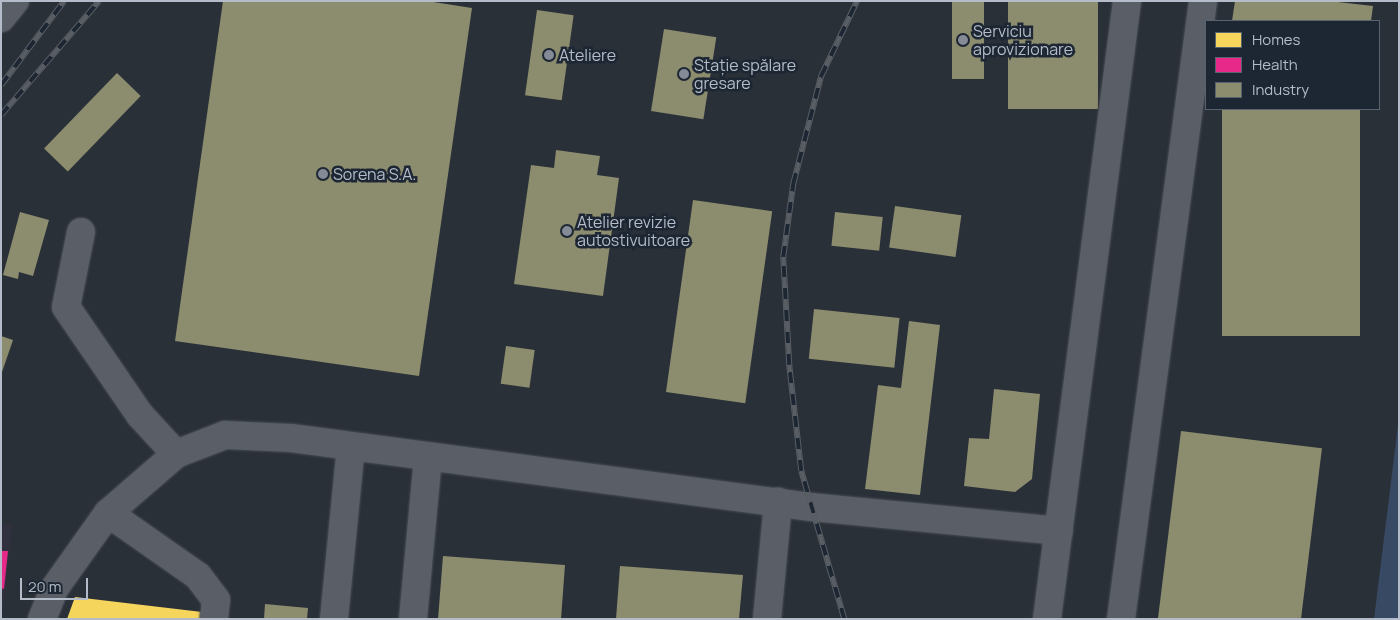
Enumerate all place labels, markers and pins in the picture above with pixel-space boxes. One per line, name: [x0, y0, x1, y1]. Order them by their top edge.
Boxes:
place label: Serviciu aprovizionare: [973, 21, 1073, 59]
marker: Serviciu aprovizionare: [957, 34, 969, 46]
place label: Ateliere: [559, 45, 616, 65]
marker: Ateliere: [543, 49, 555, 61]
place label: Stație spălare gresare: [694, 55, 796, 93]
marker: Stație spălare gresare: [678, 68, 690, 80]
place label: Sorena S.A.: [333, 164, 416, 184]
marker: Sorena S.A.: [317, 168, 329, 180]
place label: Atelier revizie autostivuitoare: [577, 212, 690, 250]
marker: Atelier revizie autostivuitoare: [561, 225, 573, 237]

